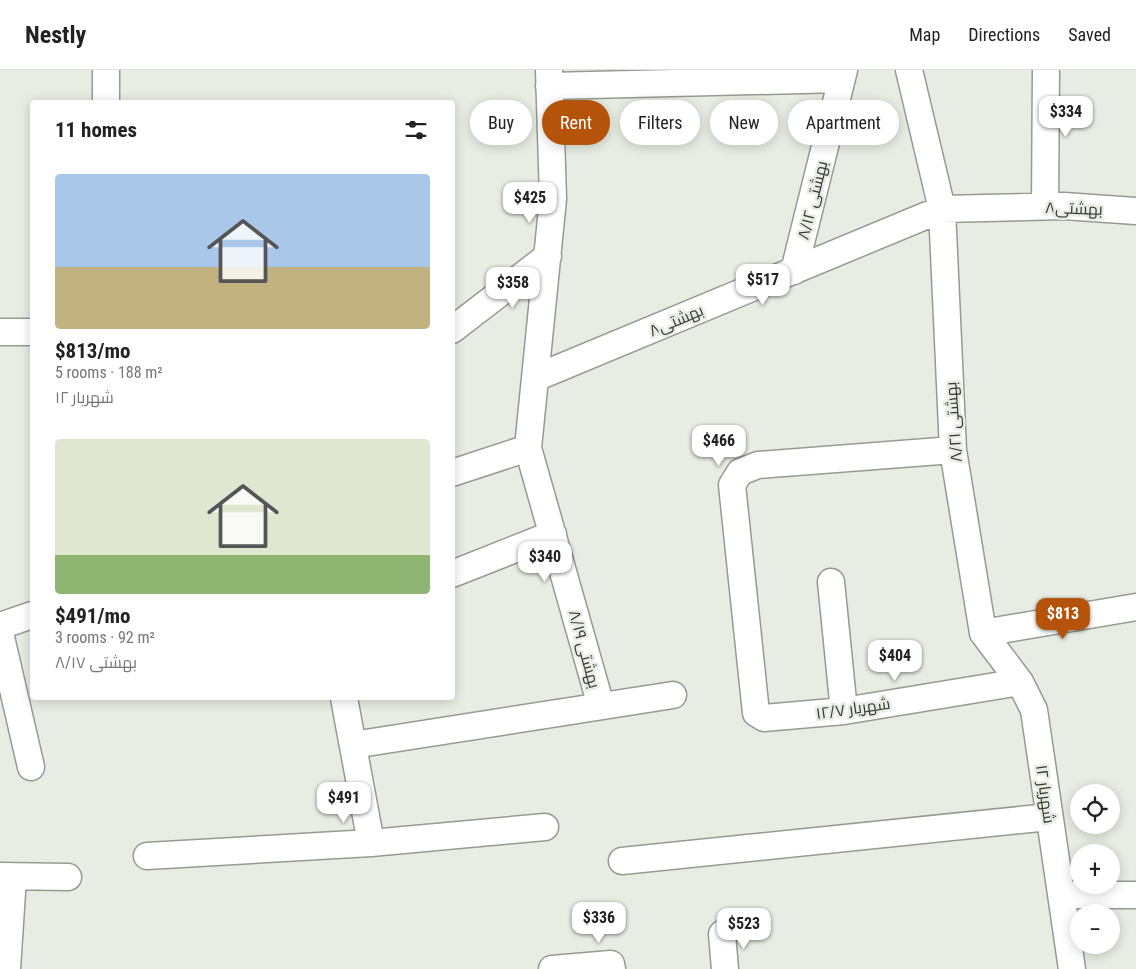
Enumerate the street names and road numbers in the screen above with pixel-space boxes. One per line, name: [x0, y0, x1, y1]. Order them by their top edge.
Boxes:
street label: بهشتی ۸/۱۲: [794, 159, 832, 242]
street label: بهشتی۸: [1045, 198, 1103, 220]
street label: بهشتی۸: [646, 300, 707, 341]
street label: بهشتی ۸/۲۱: [941, 381, 967, 463]
street label: بهشتی ۸/۱۹: [564, 608, 604, 691]
street label: شهریار ۱۲/۷: [815, 694, 892, 724]
street label: شهریار ۱۲: [1031, 764, 1059, 825]

